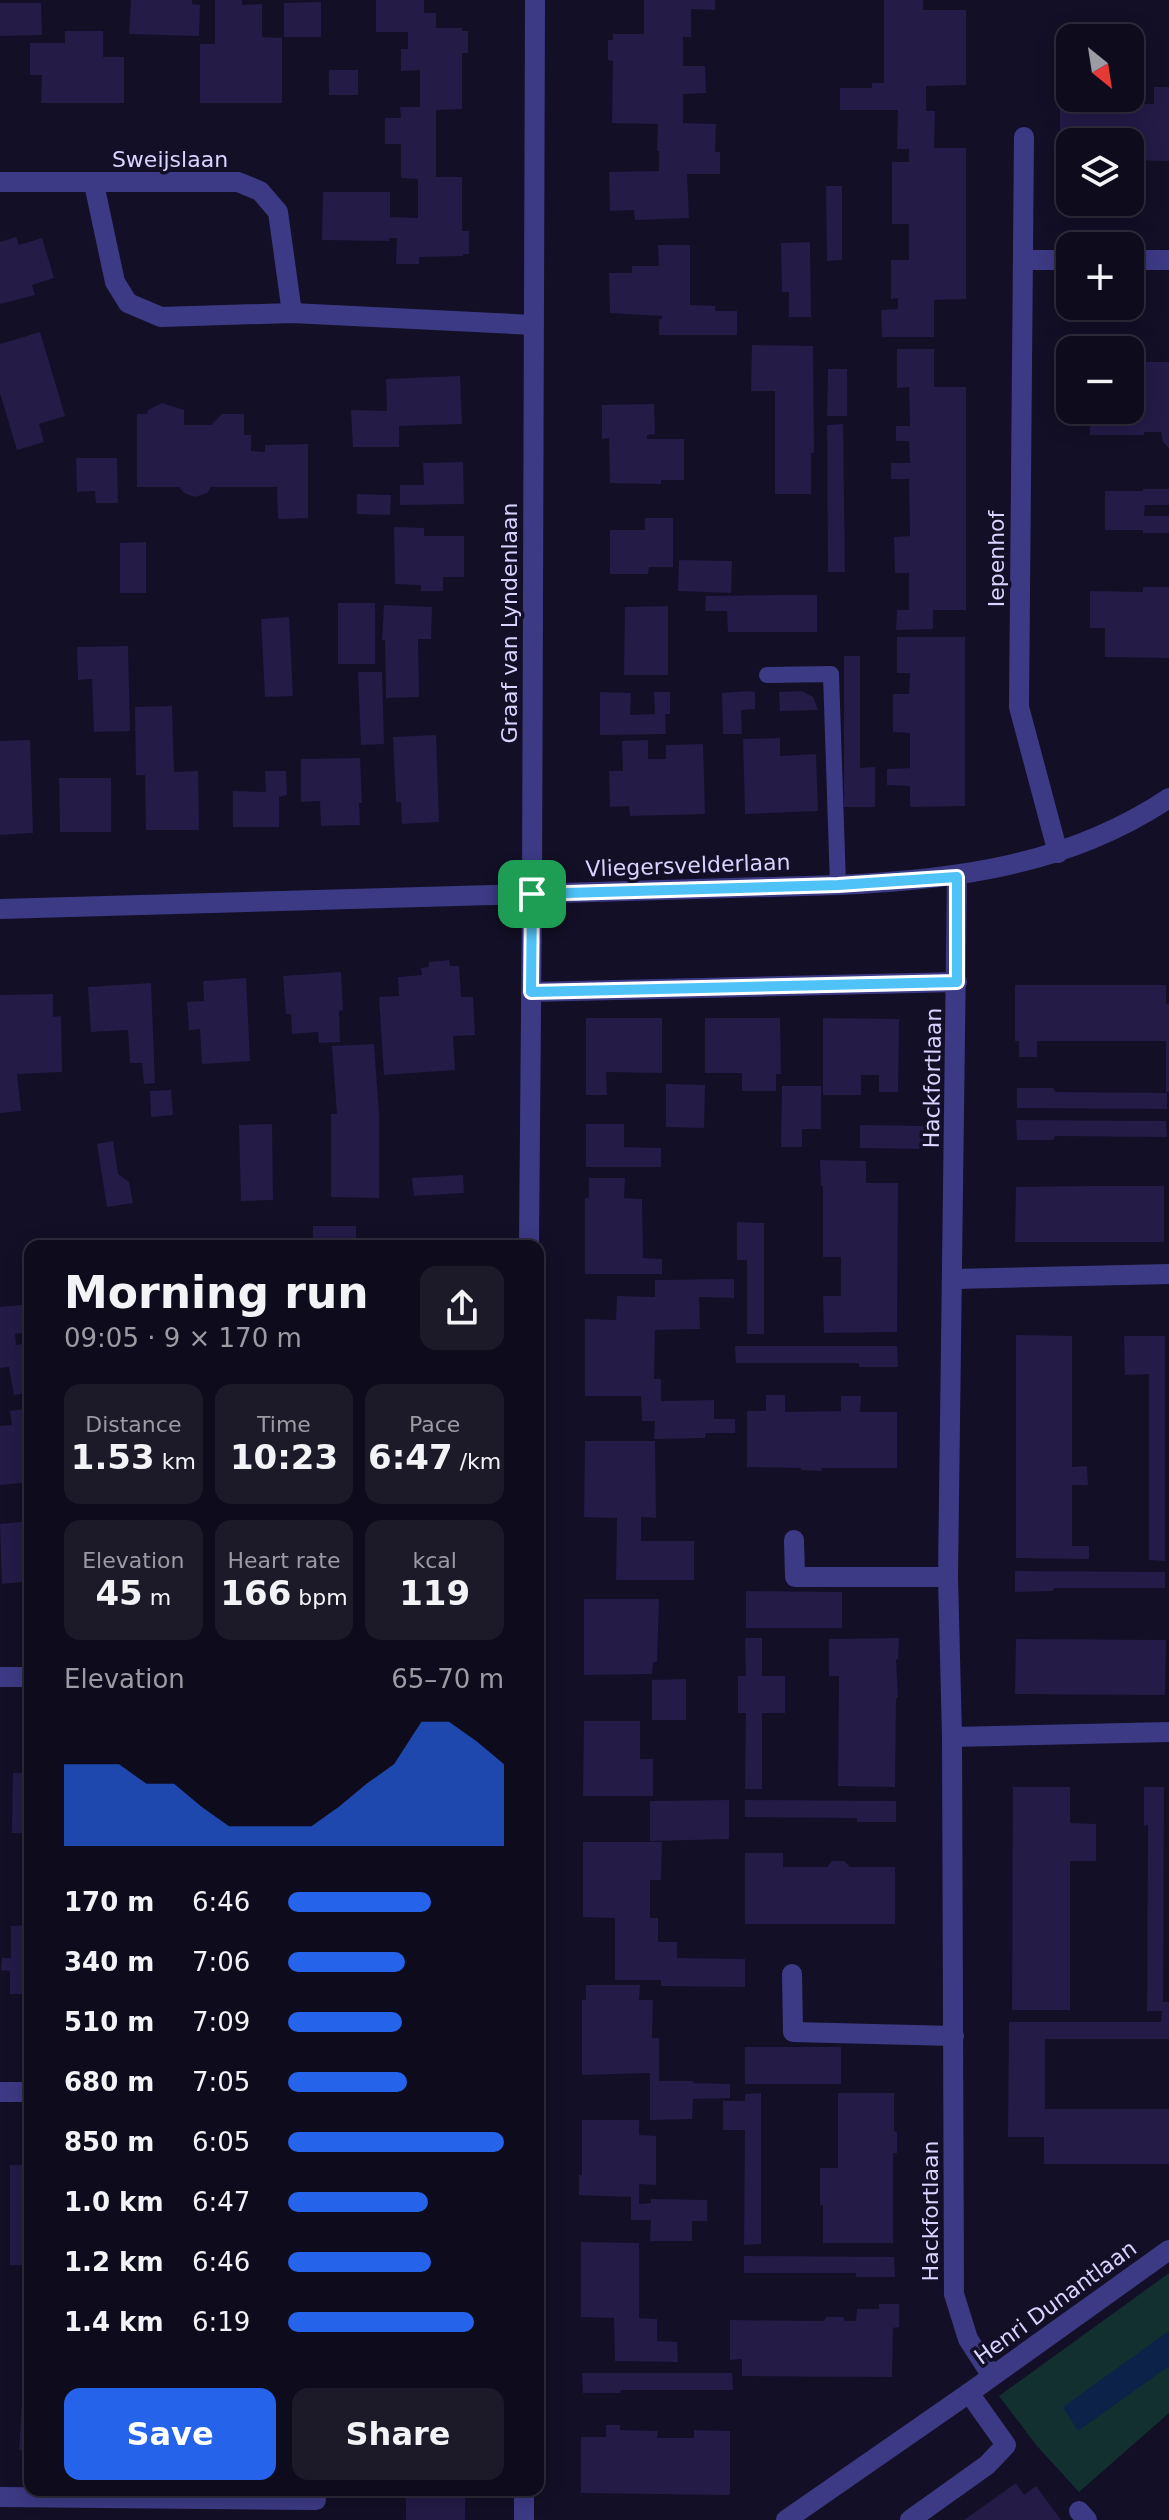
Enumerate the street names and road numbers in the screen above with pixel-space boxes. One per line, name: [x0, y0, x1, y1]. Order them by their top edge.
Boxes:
street label: Sweijslaan: [112, 147, 228, 172]
street label: Graaf van Lyndenlaan: [497, 503, 522, 743]
street label: Iepenhof: [984, 509, 1009, 607]
street label: Vliegersvelderlaan: [585, 849, 791, 882]
street label: Hackfortlaan: [919, 1007, 946, 1149]
street label: Hackfortlaan: [918, 2141, 943, 2281]
street label: Henri Dunantlaan: [969, 2235, 1141, 2370]

